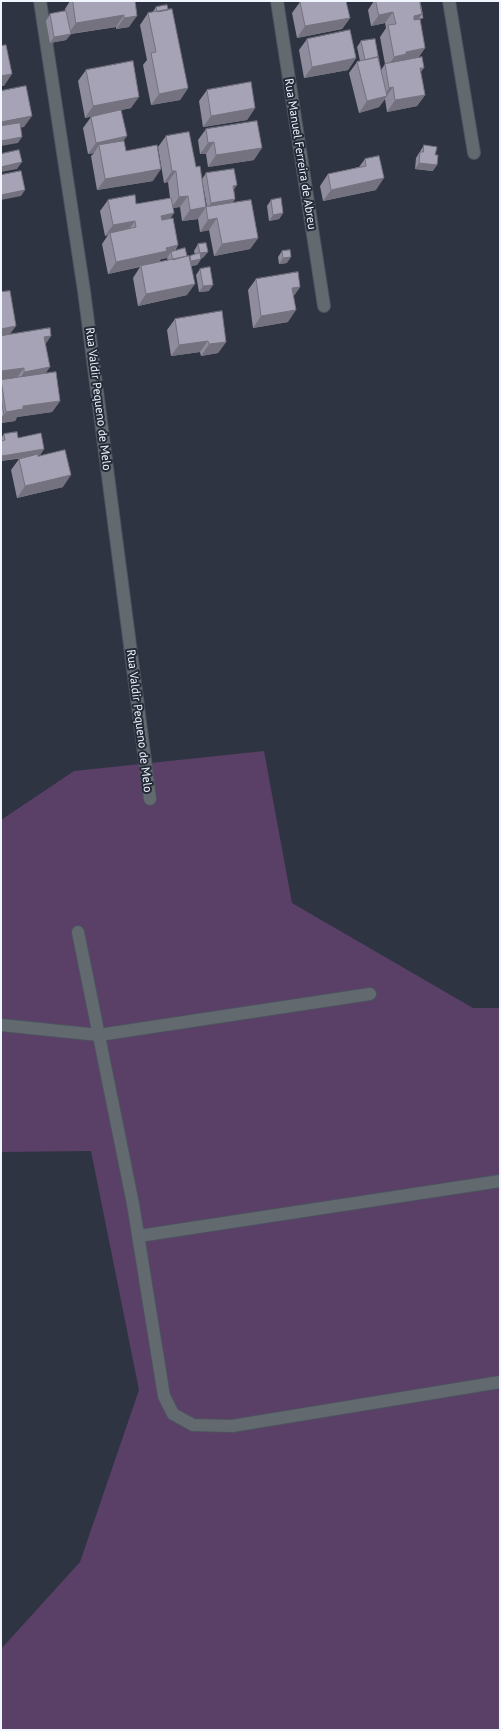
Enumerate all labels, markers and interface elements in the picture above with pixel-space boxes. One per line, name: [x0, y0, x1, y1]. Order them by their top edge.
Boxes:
street label: Rua Manuel Ferreira de Abreu: [281, 77, 319, 231]
street label: Rua Valdir Pequeno de Melo: [82, 327, 114, 471]
street label: Rua Valdir Pequeno de Melo: [123, 649, 155, 793]

